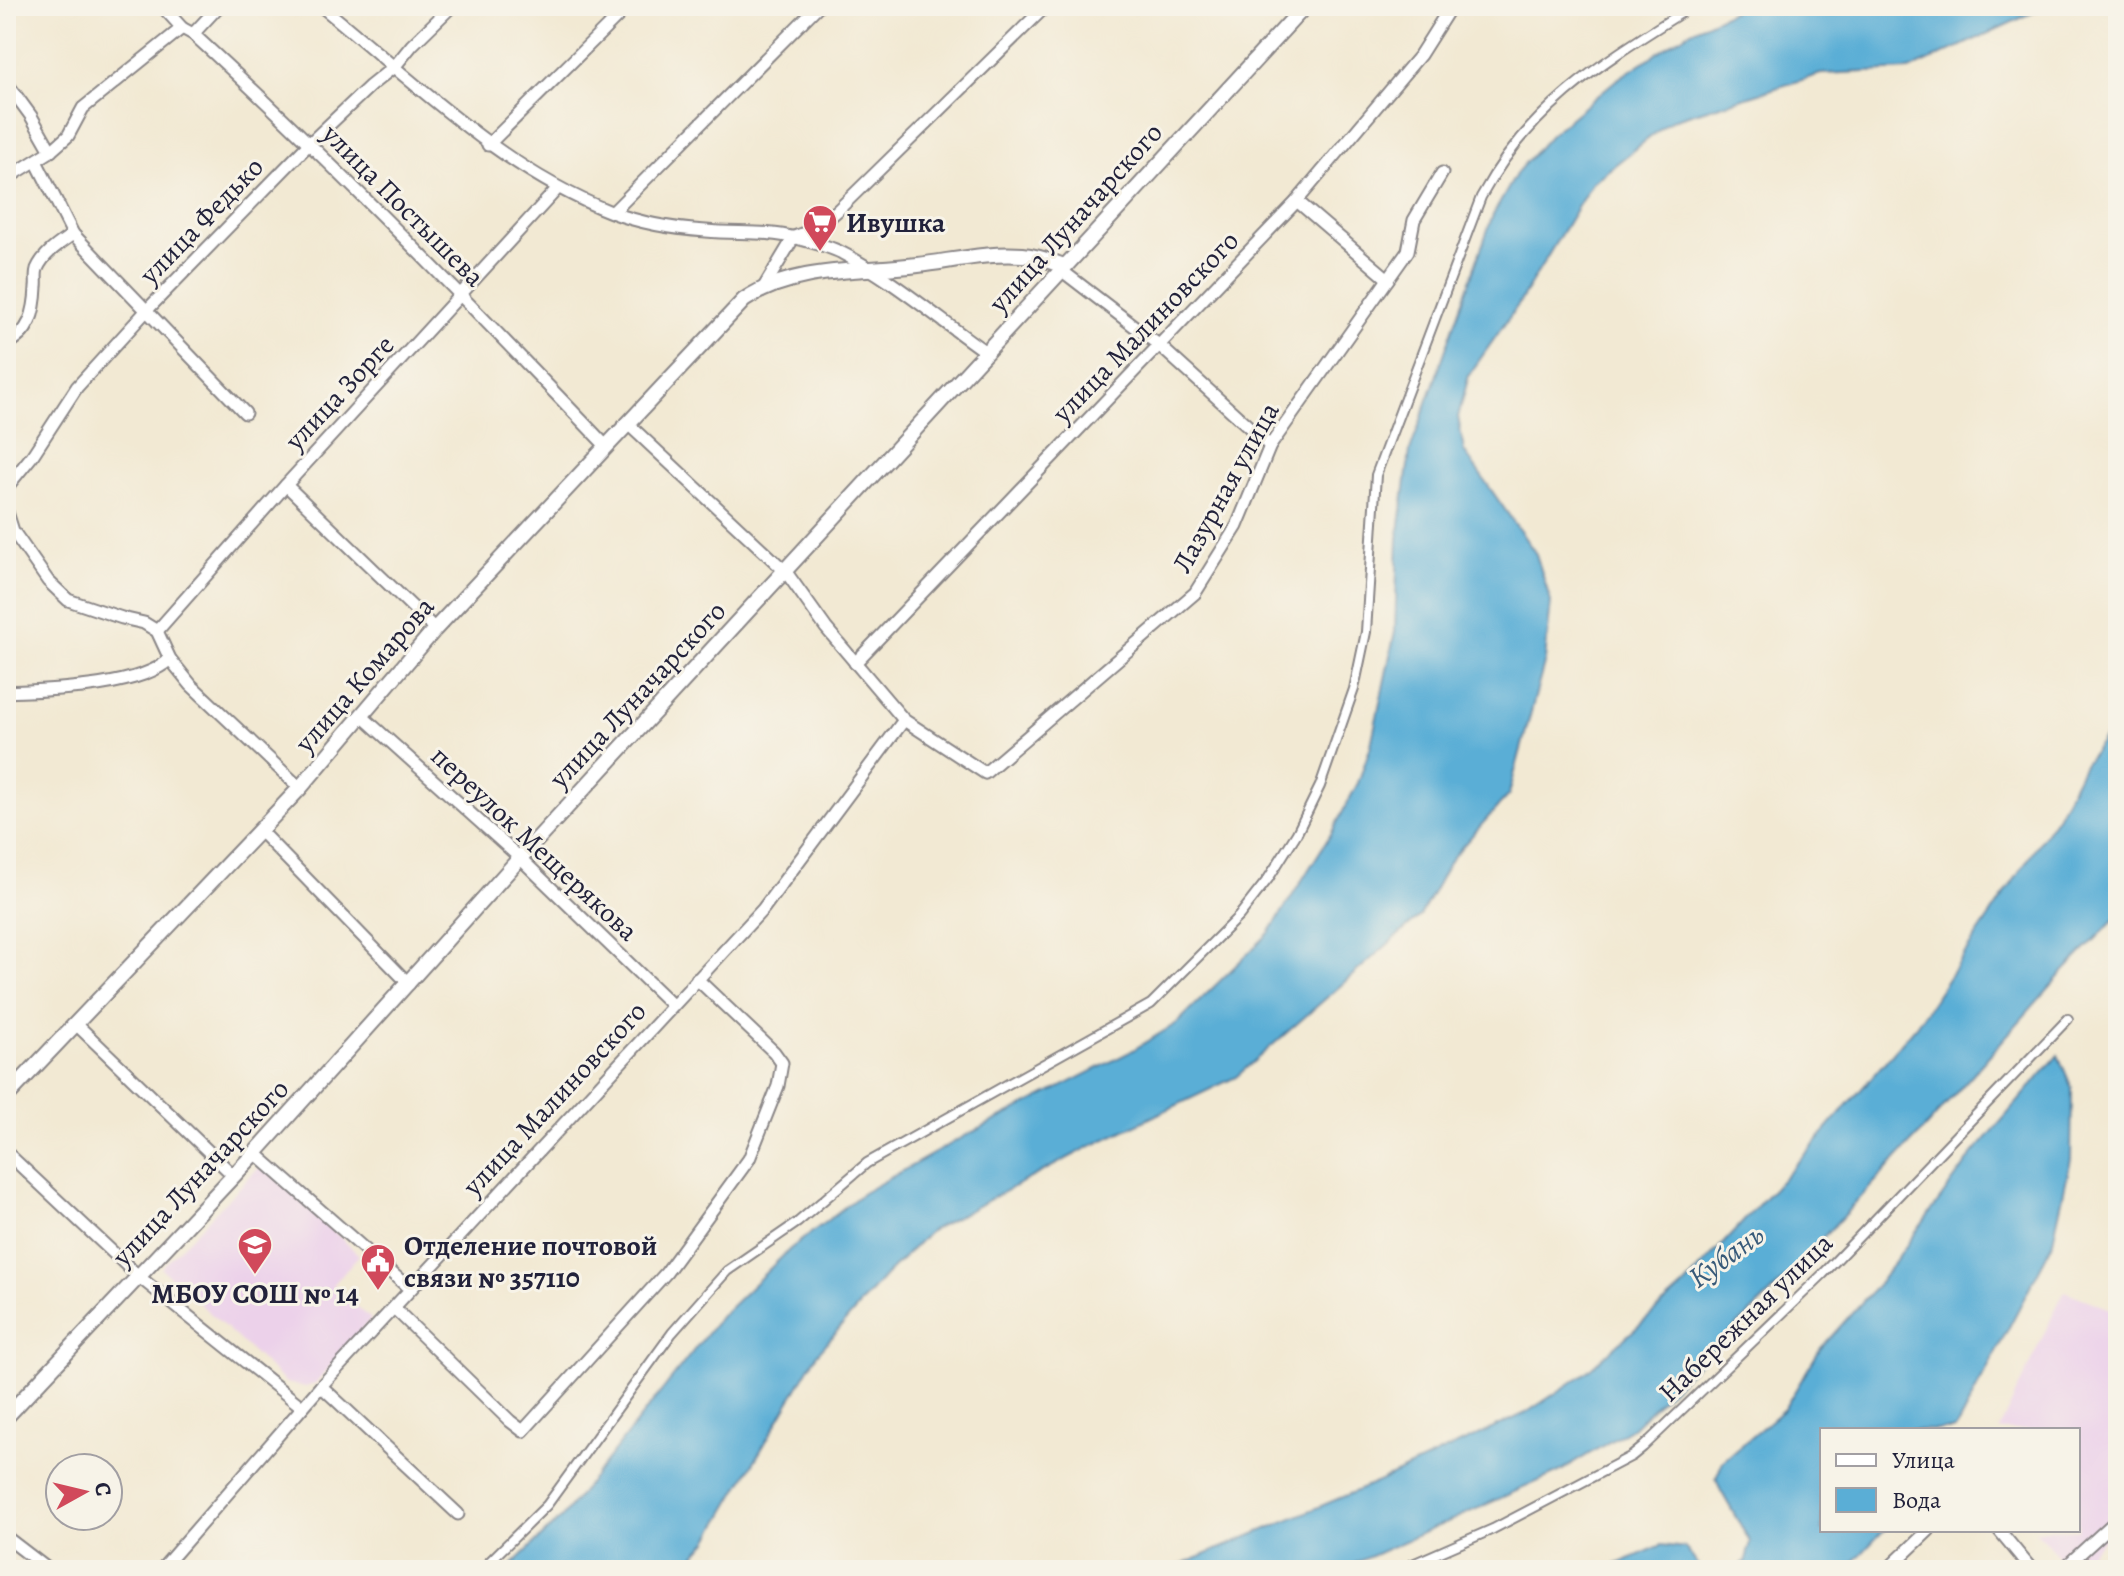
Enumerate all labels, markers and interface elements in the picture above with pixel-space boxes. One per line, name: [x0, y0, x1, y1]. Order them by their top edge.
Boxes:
street label: улица Луначарского: [979, 114, 1171, 322]
street label: улица Постышева: [313, 115, 493, 295]
street label: улица Федько: [131, 149, 272, 293]
supermarket icon: Ивушка: [801, 203, 839, 253]
place label: Ивушка: [846, 204, 946, 242]
street label: улица Малиновского: [1043, 222, 1247, 432]
street label: улица Зорге: [276, 327, 403, 459]
street label: Лазурная улица: [1163, 395, 1289, 580]
street label: улица Комарова: [286, 589, 443, 761]
street label: улица Луначарского: [540, 593, 735, 797]
street label: переулок Мещерякова: [422, 738, 646, 950]
street label: улица Малиновского: [454, 993, 655, 1205]
street label: улица Луначарского: [103, 1071, 298, 1275]
water label: Кубань: [1680, 1215, 1772, 1297]
street label: Набережная улица: [1650, 1225, 1841, 1411]
school or university icon: МБОУ СОШ № 14: [236, 1226, 274, 1276]
place label: Отделение почтовой связи № 357110: [404, 1227, 657, 1297]
public building icon: Отделение почтовой связи № 357110: [359, 1242, 397, 1292]
place label: МБОУ СОШ № 14: [151, 1275, 359, 1313]
legend: [1820, 1428, 2080, 1532]
text: Улица: [1892, 1444, 1955, 1476]
north arrow: [44, 1452, 124, 1532]
text: С: [87, 1481, 119, 1498]
text: Вода: [1892, 1484, 1941, 1516]

